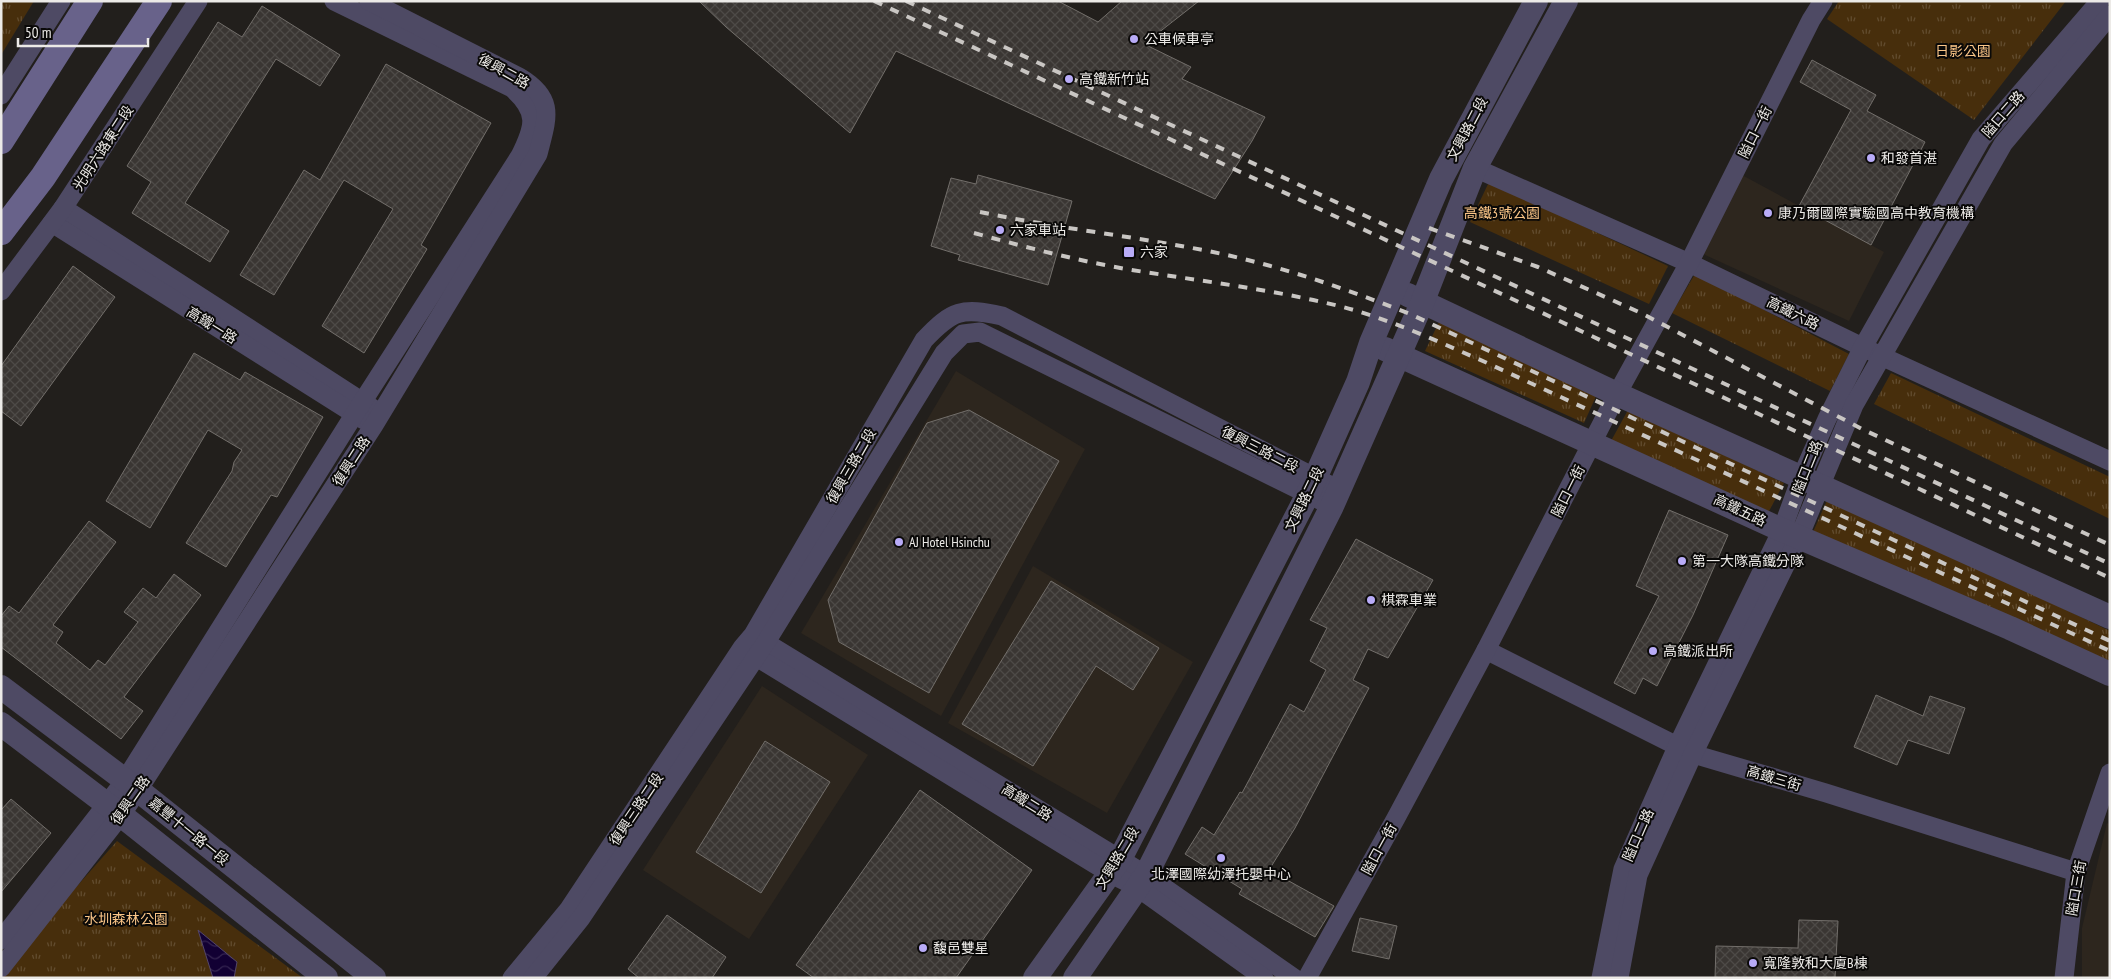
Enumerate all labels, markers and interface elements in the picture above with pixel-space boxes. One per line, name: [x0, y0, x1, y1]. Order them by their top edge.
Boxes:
scale bar: [18, 15, 148, 47]
text: 50 m: [25, 23, 51, 42]
place label: 公車候車亭: [1144, 30, 1214, 48]
marker: 公車候車亭: [1128, 33, 1140, 45]
park label: 日影公園: [1935, 42, 1991, 60]
street label: 復興二路: [475, 50, 533, 92]
place label: 高鐵新竹站: [1079, 70, 1149, 88]
marker: 高鐵新竹站: [1063, 73, 1075, 85]
street label: 隘口二路: [1978, 87, 2028, 141]
street label: 文興路二段: [1443, 94, 1491, 164]
street label: 光明六路東二段: [69, 102, 137, 194]
street label: 隘口一街: [1734, 103, 1776, 161]
place label: 和發首湛: [1881, 149, 1937, 167]
marker: 和發首湛: [1865, 152, 1877, 164]
park label: 高鐵3號公園: [1464, 204, 1540, 222]
place label: 康乃爾國際實驗國高中教育機構: [1778, 204, 1974, 222]
marker: 康乃爾國際實驗國高中教育機構: [1762, 207, 1774, 219]
place label: 六家車站: [1010, 221, 1066, 239]
marker: 六家車站: [994, 224, 1006, 236]
place label: 六家: [1140, 243, 1168, 261]
marker: 六家: [1122, 245, 1136, 259]
street label: 高鐵六路: [1764, 293, 1822, 333]
street label: 高鐵一路: [183, 303, 241, 347]
street label: 復興三路二段: [1218, 422, 1302, 476]
street label: 復興三路二段: [822, 425, 880, 507]
street label: 復興二路: [328, 433, 374, 489]
street label: 隘口二路: [1788, 438, 1826, 496]
street label: 隘口一街: [1547, 462, 1589, 520]
street label: 文興路二段: [1281, 464, 1327, 534]
street label: 高鐵五路: [1711, 490, 1769, 530]
place label: AJ Hotel Hsinchu: [909, 533, 990, 551]
marker: AJ Hotel Hsinchu: [893, 536, 905, 548]
place label: 第一大隊高鐵分隊: [1692, 552, 1804, 570]
marker: 第一大隊高鐵分隊: [1676, 555, 1688, 567]
place label: 棋霖車業: [1381, 591, 1437, 609]
marker: 棋霖車業: [1365, 594, 1377, 606]
place label: 高鐵派出所: [1663, 642, 1733, 660]
marker: 高鐵派出所: [1647, 645, 1659, 657]
street label: 高鐵三街: [1745, 762, 1803, 794]
street label: 復興三路二段: [605, 769, 667, 849]
street label: 復興二路: [107, 772, 153, 828]
street label: 高鐵二路: [998, 780, 1056, 824]
street label: 嘉豐十一路一段: [145, 793, 233, 869]
street label: 隘口二路: [1618, 806, 1658, 864]
street label: 隘口一街: [1358, 820, 1400, 878]
street label: 文興路二段: [1091, 823, 1143, 893]
marker: 北澤國際幼澤托嬰中心: [1215, 852, 1227, 864]
street label: 隘口三街: [2062, 859, 2090, 917]
place label: 北澤國際幼澤托嬰中心: [1151, 865, 1291, 883]
park label: 水圳森林公園: [84, 910, 168, 928]
place label: 馥邑雙星: [933, 939, 989, 957]
marker: 馥邑雙星: [917, 942, 929, 954]
place label: 寬隆敦和大廈B棟: [1763, 954, 1868, 972]
marker: 寬隆敦和大廈B棟: [1747, 957, 1759, 969]

